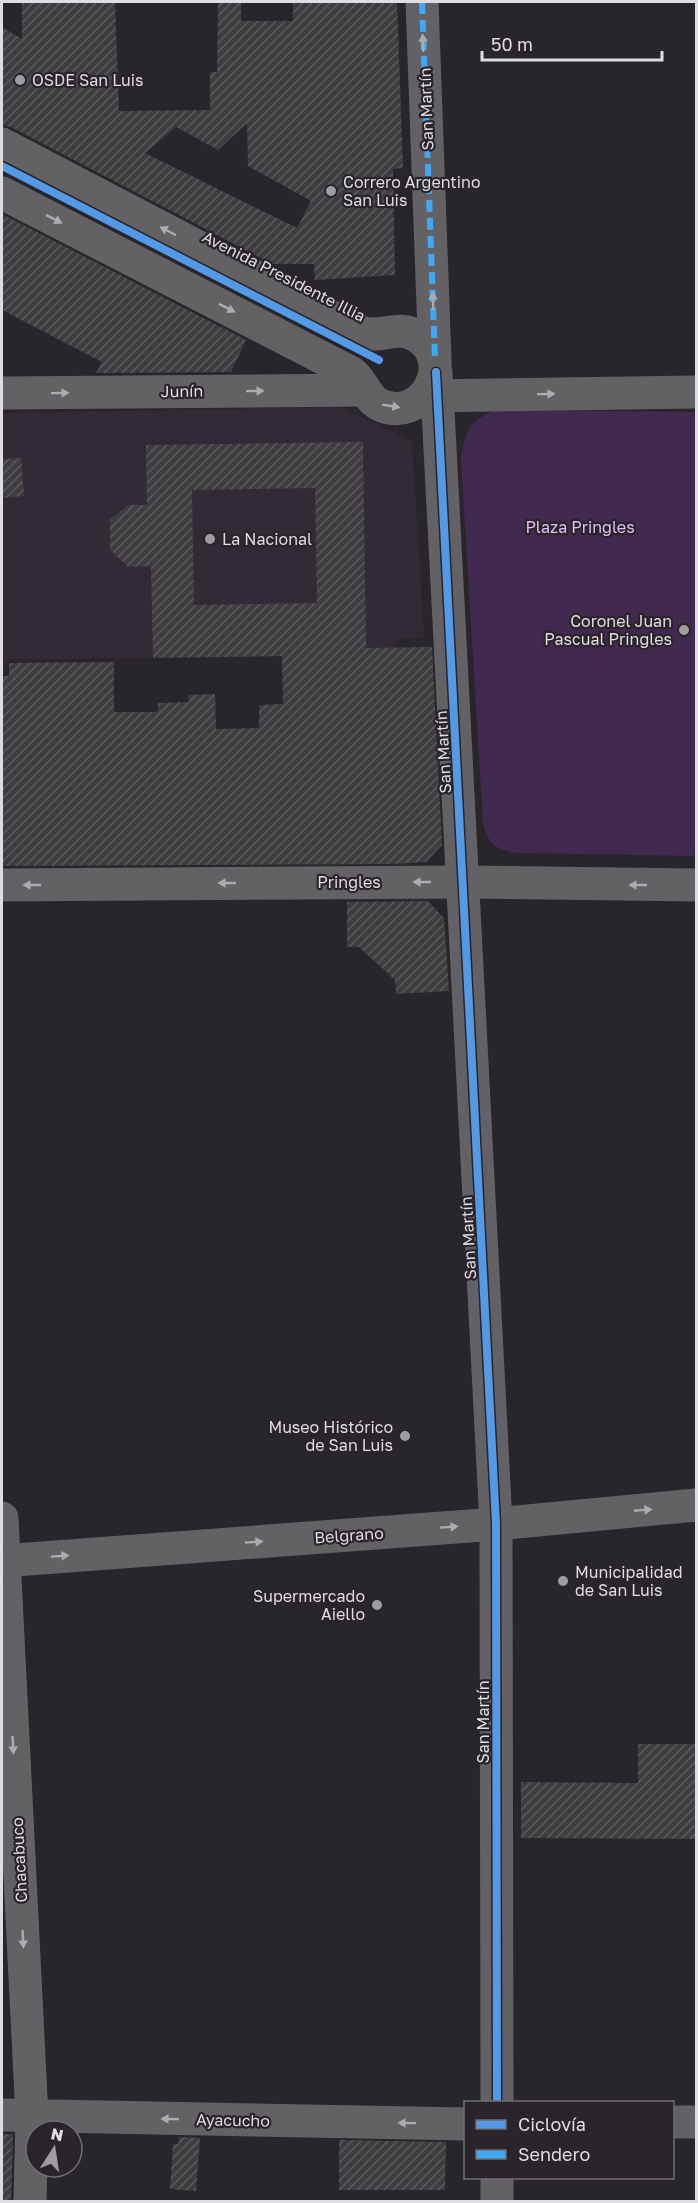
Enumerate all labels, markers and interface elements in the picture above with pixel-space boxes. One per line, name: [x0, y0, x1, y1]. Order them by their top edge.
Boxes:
scale bar: [482, 24, 662, 62]
text: 50 m: [491, 33, 533, 55]
one-way arrow: [419, 34, 428, 53]
street label: San Martín: [415, 67, 437, 151]
place label: OSDE San Luis: [32, 70, 143, 90]
marker: OSDE San Luis: [13, 73, 27, 87]
place label: Correro Argentino San Luis: [343, 172, 481, 210]
marker: Correro Argentino San Luis: [324, 184, 338, 198]
one-way arrow: [45, 214, 62, 224]
one-way arrow: [159, 226, 176, 236]
street label: Avenida Presidente Illia: [199, 226, 369, 326]
one-way arrow: [429, 292, 438, 311]
one-way arrow: [219, 303, 236, 313]
street label: Junín: [161, 381, 203, 401]
one-way arrow: [245, 386, 264, 396]
one-way arrow: [50, 388, 69, 398]
one-way arrow: [537, 389, 556, 399]
one-way arrow: [381, 402, 400, 411]
park label: Plaza Pringles: [525, 517, 635, 537]
place label: La Nacional: [222, 529, 312, 549]
marker: La Nacional: [203, 532, 217, 546]
place label: Coronel Juan Pascual Pringles: [544, 611, 672, 649]
marker: Coronel Juan Pascual Pringles: [677, 623, 691, 637]
street label: San Martín: [431, 710, 455, 794]
street label: Pringles: [317, 872, 381, 892]
one-way arrow: [413, 877, 432, 887]
one-way arrow: [218, 878, 237, 888]
one-way arrow: [23, 880, 42, 890]
one-way arrow: [629, 880, 648, 890]
street label: San Martín: [456, 1196, 480, 1280]
place label: Museo Histórico de San Luis: [268, 1417, 393, 1455]
marker: Museo Histórico de San Luis: [398, 1429, 412, 1443]
one-way arrow: [634, 1505, 653, 1515]
street label: Belgrano: [314, 1523, 384, 1547]
one-way arrow: [439, 1523, 458, 1532]
one-way arrow: [245, 1537, 264, 1547]
one-way arrow: [50, 1552, 69, 1561]
place label: Municipalidad de San Luis: [575, 1562, 683, 1600]
marker: Municipalidad de San Luis: [556, 1574, 570, 1588]
place label: Supermercado Aiello: [253, 1586, 365, 1624]
marker: Supermercado Aiello: [370, 1598, 384, 1612]
street label: San Martín: [473, 1680, 493, 1764]
one-way arrow: [9, 1735, 18, 1754]
street label: Chacabuco: [7, 1817, 31, 1903]
one-way arrow: [19, 1930, 28, 1949]
legend: [464, 2101, 674, 2179]
street label: Ayacucho: [196, 2109, 270, 2131]
text: Ciclovía: [518, 2113, 586, 2135]
one-way arrow: [161, 2114, 180, 2124]
one-way arrow: [398, 2118, 417, 2128]
north arrow: [24, 2119, 84, 2179]
text: N: [49, 2123, 65, 2145]
text: Sendero: [518, 2143, 590, 2165]

